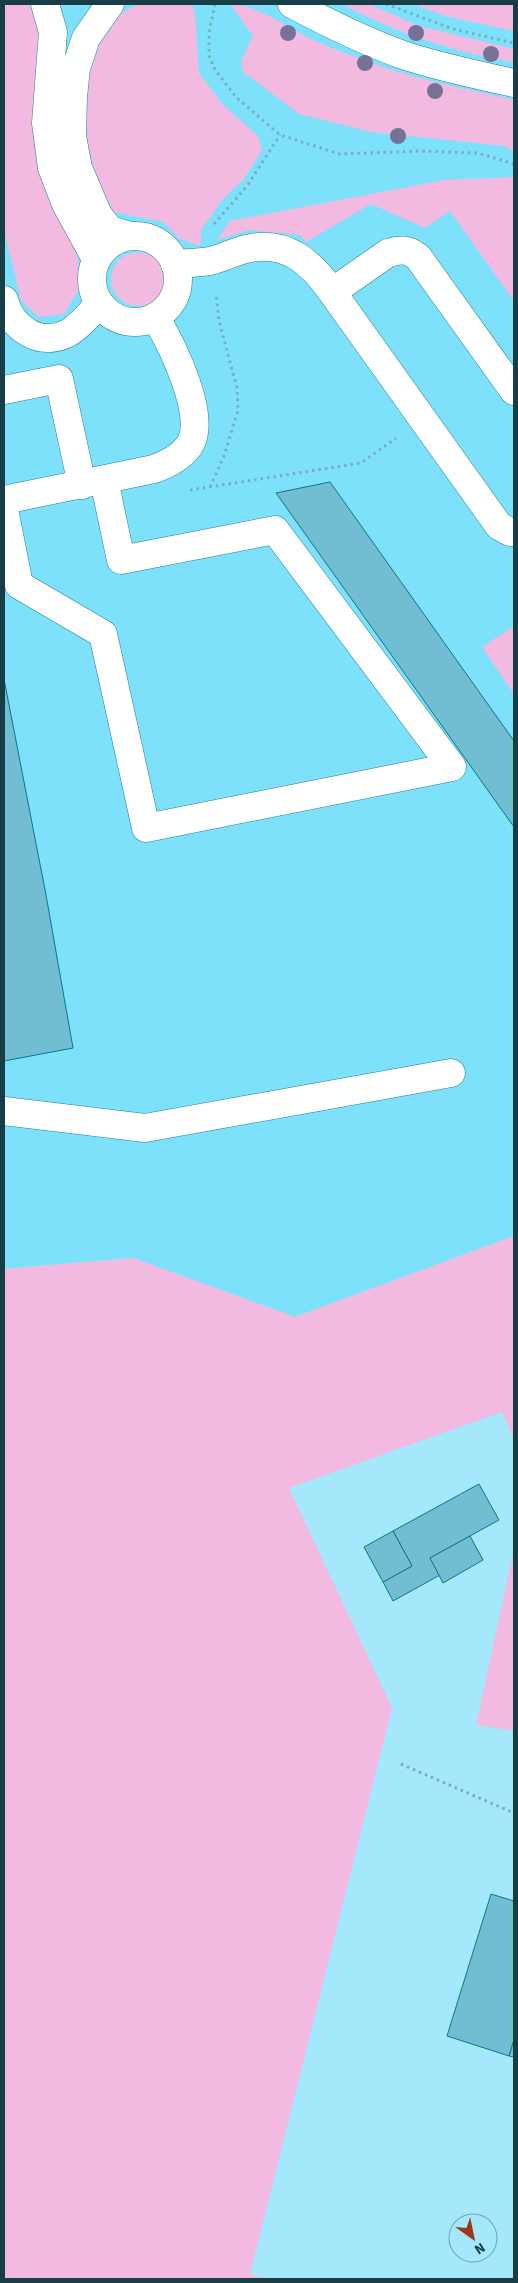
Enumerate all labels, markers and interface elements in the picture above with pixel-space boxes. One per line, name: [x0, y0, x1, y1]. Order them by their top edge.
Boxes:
north arrow: [448, 2213, 498, 2263]
text: N: [470, 2237, 489, 2259]

